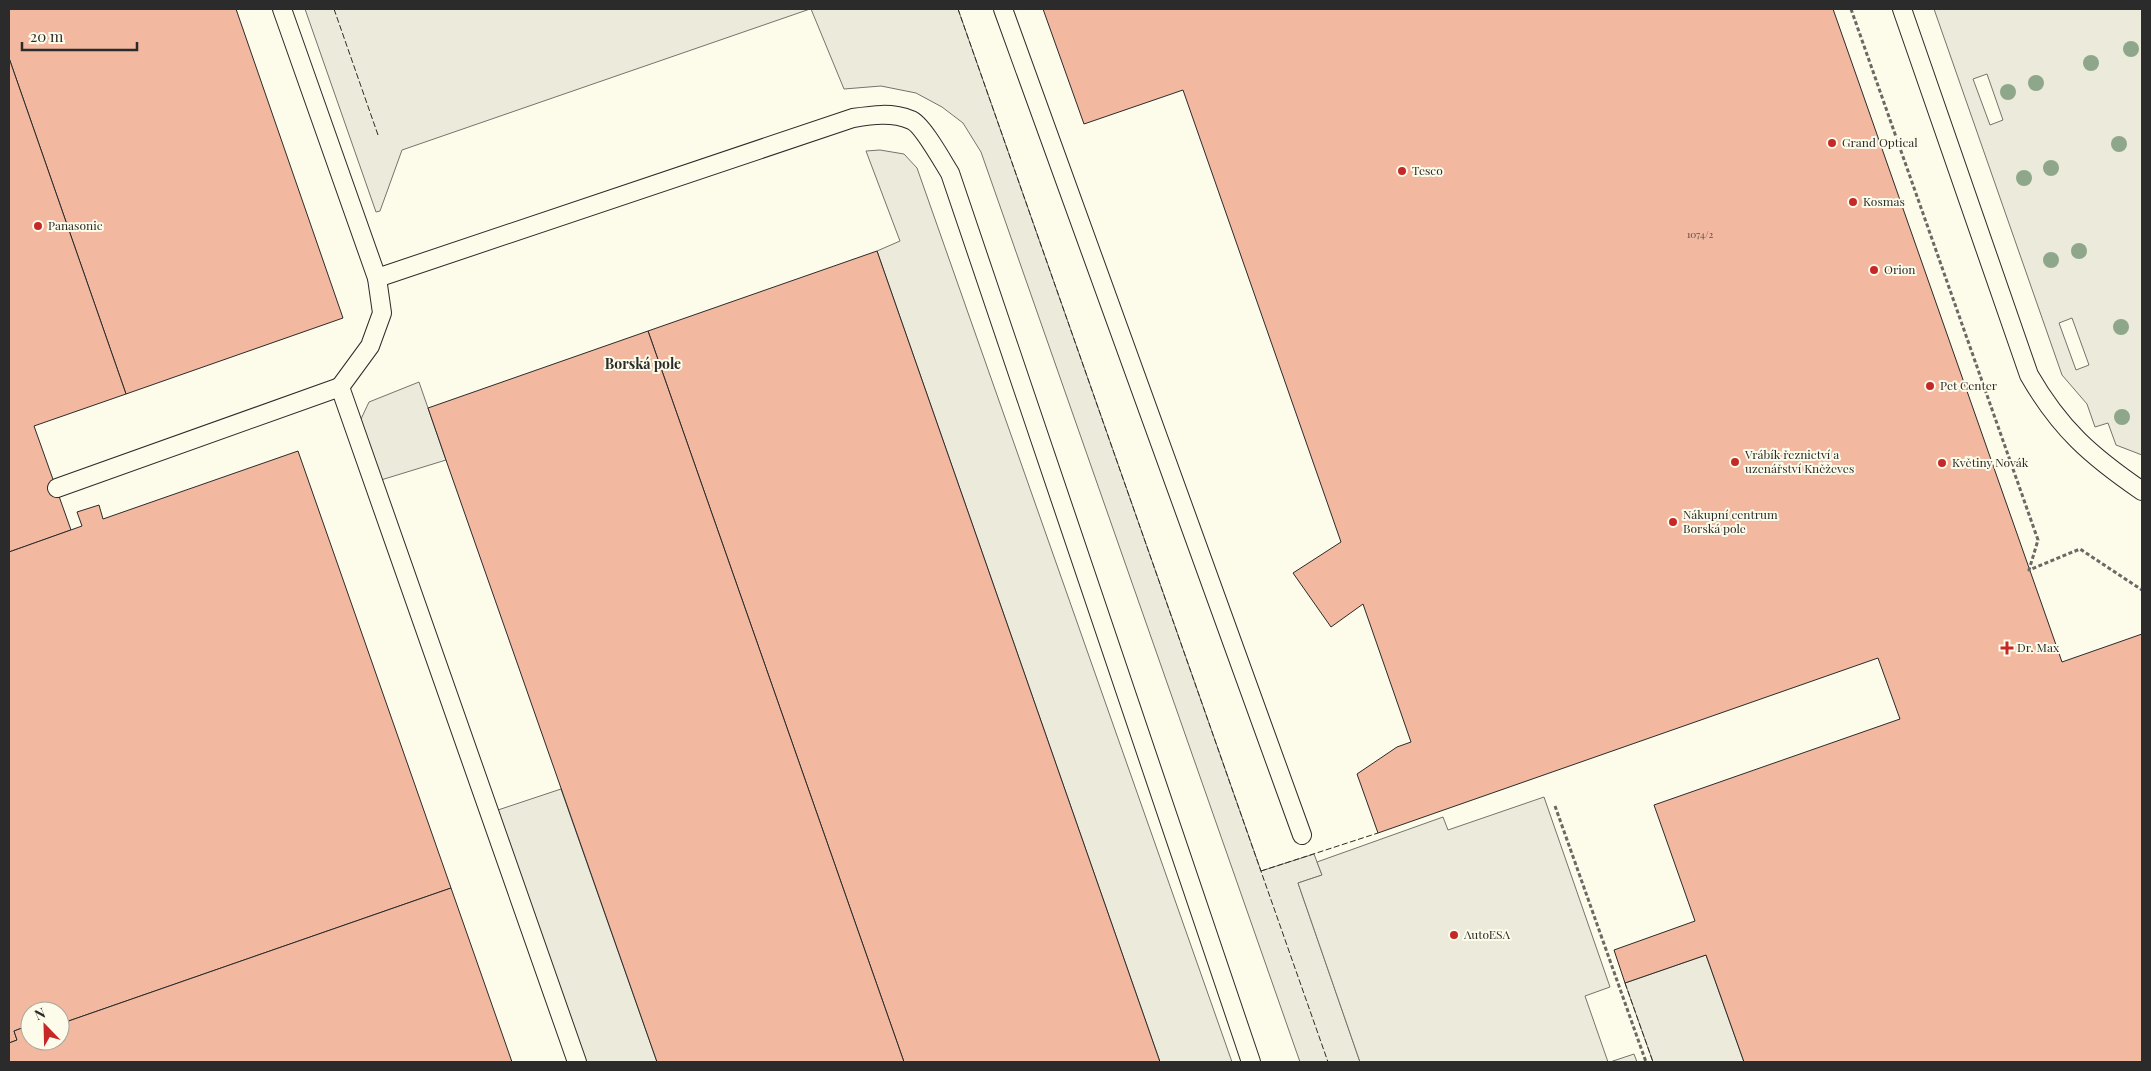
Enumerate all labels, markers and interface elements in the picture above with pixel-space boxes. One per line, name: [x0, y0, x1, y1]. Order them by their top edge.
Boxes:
scale bar: [22, 20, 138, 52]
text: 20 m: [30, 26, 64, 46]
place label: Grand Optical: [1842, 134, 1918, 150]
marker: Grand Optical: [1826, 137, 1838, 149]
place label: Tesco: [1412, 162, 1443, 178]
marker: Tesco: [1396, 165, 1408, 177]
place label: Kosmas: [1863, 193, 1905, 209]
marker: Kosmas: [1847, 196, 1859, 208]
place label: Panasonic: [48, 217, 103, 233]
marker: Panasonic: [32, 220, 44, 232]
house number: 1074/2: [1687, 227, 1714, 241]
place label: Orion: [1884, 261, 1916, 277]
marker: Orion: [1868, 264, 1880, 276]
district label: Borská pole: [605, 354, 681, 373]
place label: Pet Center: [1940, 377, 1998, 393]
marker: Pet Center: [1924, 380, 1936, 392]
place label: Vrábík řeznictví a uzenářství Kněževes: [1744, 446, 1854, 476]
place label: Květiny Novák: [1952, 454, 2029, 470]
marker: Vrábík řeznictví a uzenářství Kněževes: [1729, 456, 1741, 468]
marker: Květiny Novák: [1936, 457, 1948, 469]
place label: Nákupní centrum Borská pole: [1683, 506, 1778, 536]
marker: Nákupní centrum Borská pole: [1667, 516, 1679, 528]
place label: Dr. Max: [2017, 639, 2060, 655]
marker: Dr. Max: [2001, 642, 2013, 654]
place label: AutoESA: [1463, 926, 1511, 942]
marker: AutoESA: [1448, 929, 1460, 941]
north arrow: [20, 1001, 70, 1051]
text: N: [31, 1003, 48, 1024]

